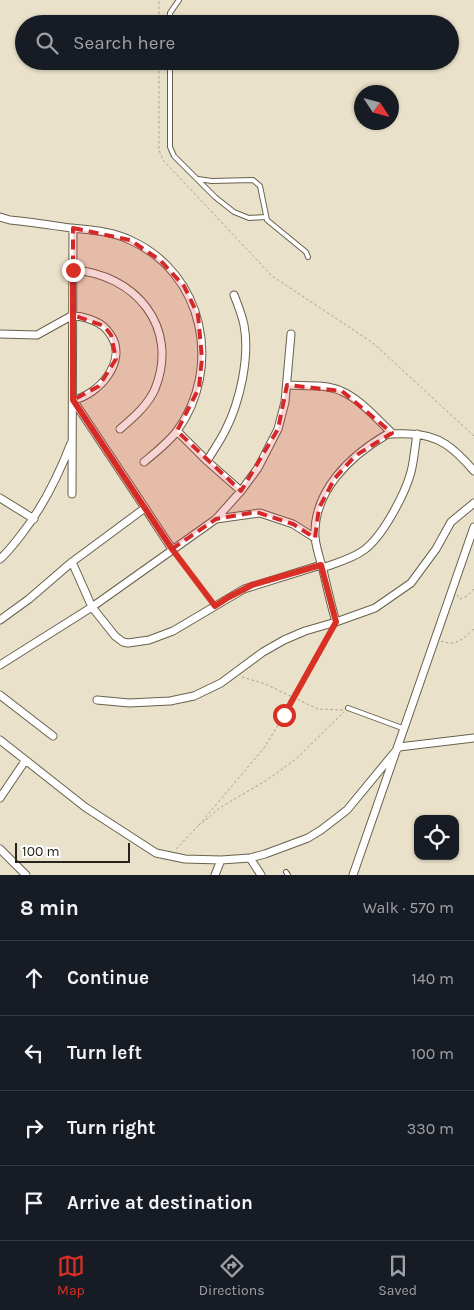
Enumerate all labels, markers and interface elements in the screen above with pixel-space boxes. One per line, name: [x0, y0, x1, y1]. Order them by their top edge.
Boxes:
search box: [15, 15, 459, 70]
icon: search: [33, 29, 61, 57]
text: Search here: [73, 32, 175, 54]
north arrow: [354, 85, 399, 130]
route end: [62, 259, 85, 282]
route start: [273, 704, 296, 727]
map controls: [414, 815, 459, 860]
button: locate: [414, 815, 459, 860]
scale bar: [15, 840, 130, 863]
text: 100 m: [22, 843, 60, 860]
text: 8 min: [20, 896, 79, 920]
text: Walk · 570 m: [363, 898, 454, 917]
icon: ahead: [20, 964, 48, 992]
text: Continue: [67, 967, 149, 989]
text: 140 m: [412, 969, 454, 988]
icon: left: [20, 1039, 48, 1067]
text: Turn left: [67, 1042, 142, 1064]
text: 100 m: [411, 1044, 454, 1063]
icon: right: [20, 1114, 48, 1142]
text: Turn right: [67, 1117, 156, 1139]
text: 330 m: [407, 1119, 454, 1138]
icon: arrive: [20, 1189, 48, 1217]
text: Arrive at destination: [67, 1192, 253, 1214]
tab: Map: [57, 1252, 85, 1299]
tab: Directions: [199, 1252, 265, 1299]
tab: Saved: [378, 1252, 417, 1299]

